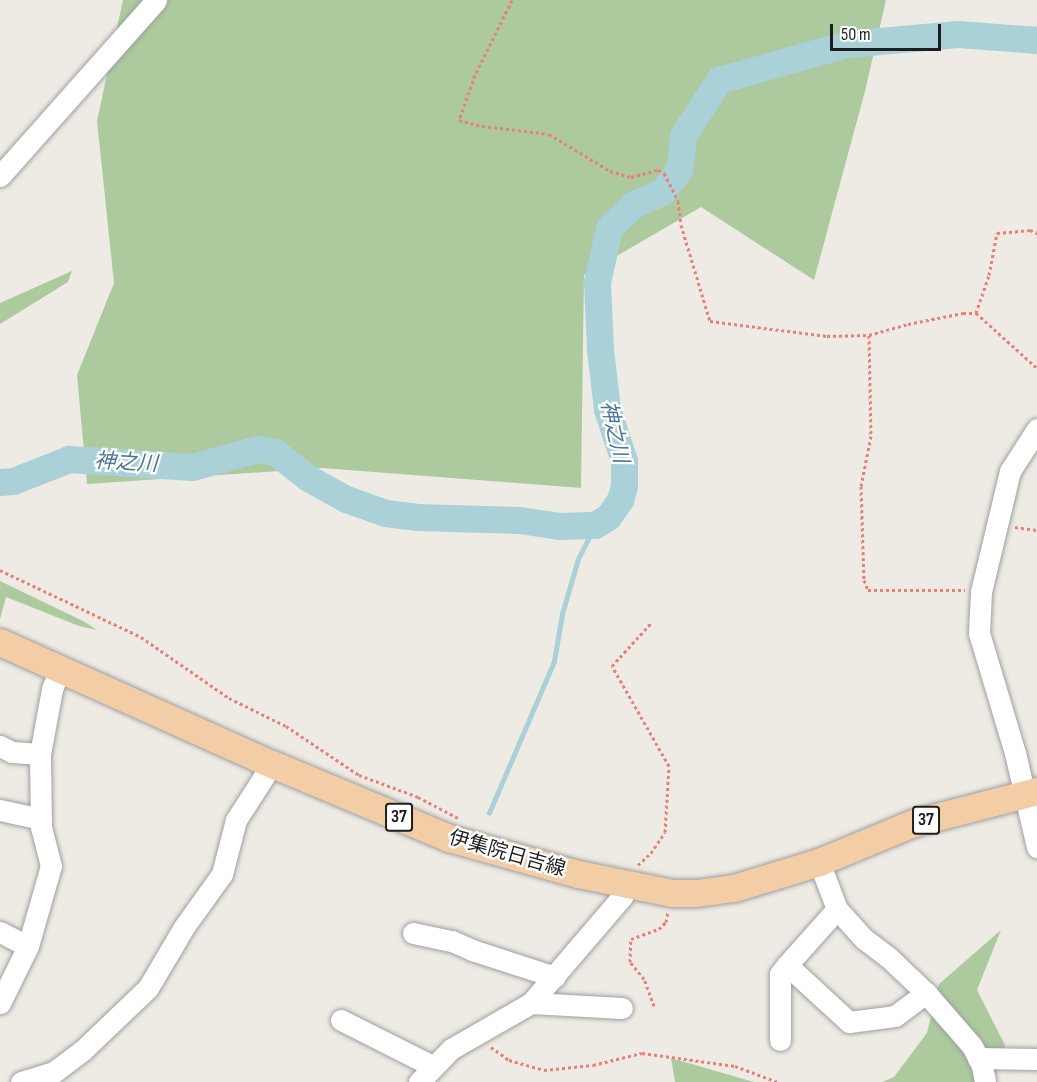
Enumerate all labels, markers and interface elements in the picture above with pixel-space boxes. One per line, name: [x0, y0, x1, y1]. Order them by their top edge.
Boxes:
scale bar: [833, 12, 944, 50]
text: 50 m: [841, 24, 871, 45]
water label: 神之川: [595, 398, 633, 466]
water label: 神之川: [94, 449, 158, 477]
road number: 37: [384, 802, 414, 832]
road number: 37: [911, 805, 941, 835]
street label: 伊集院日吉線: [446, 826, 568, 882]

